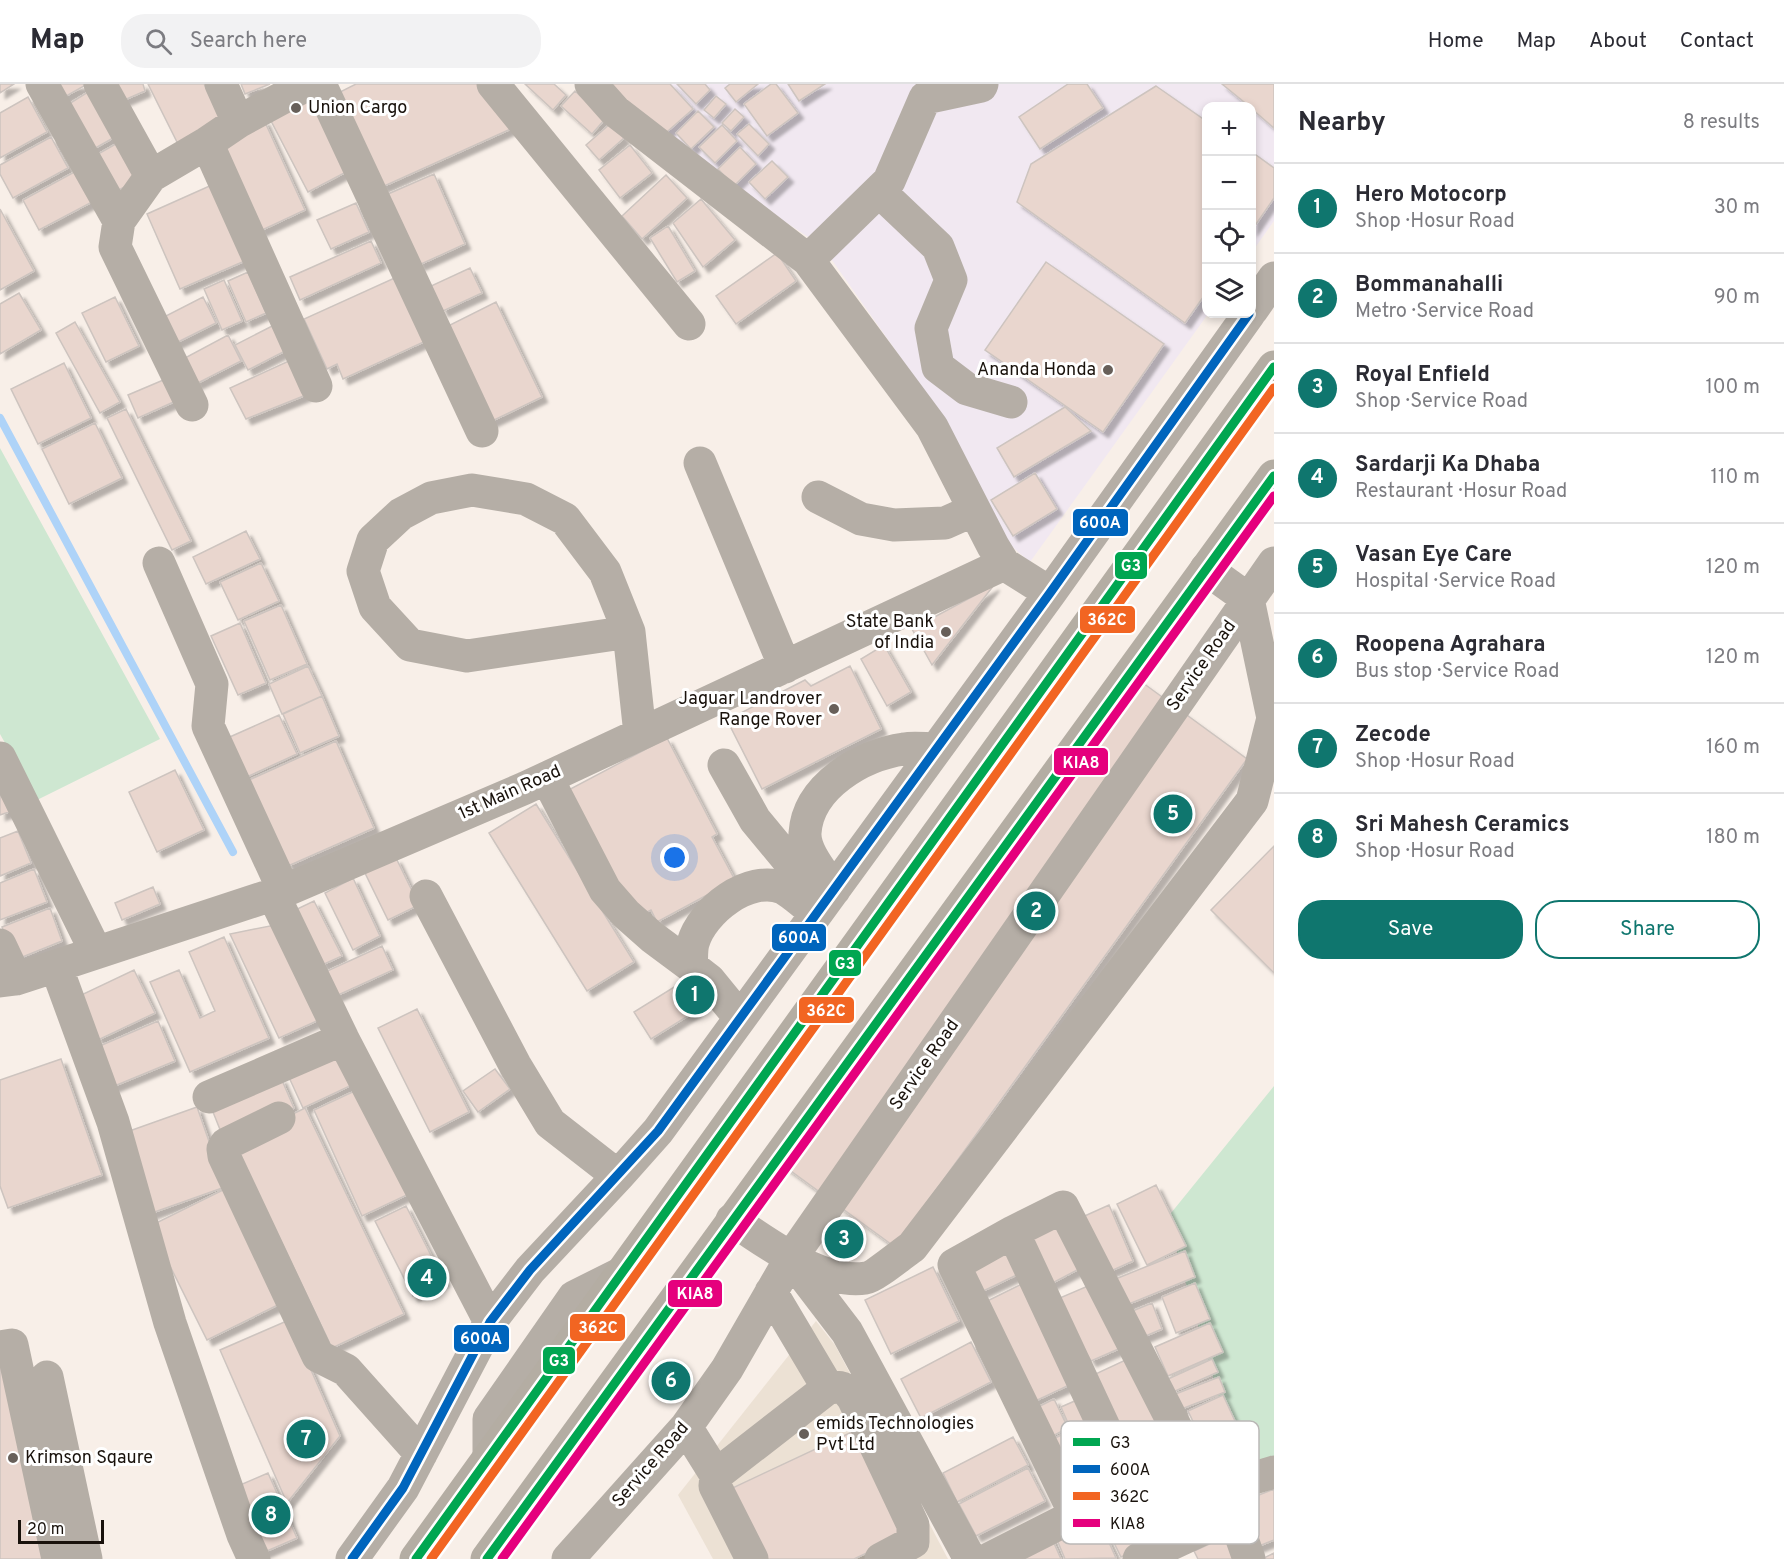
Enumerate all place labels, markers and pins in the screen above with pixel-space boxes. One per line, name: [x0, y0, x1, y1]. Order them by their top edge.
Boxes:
place label: Union Cargo: [308, 97, 407, 120]
marker: Union Cargo: [289, 101, 303, 115]
place label: Ananda Honda: [977, 359, 1096, 382]
marker: Ananda Honda: [1101, 363, 1115, 377]
place label: State Bank of India: [846, 611, 934, 655]
marker: State Bank of India: [939, 625, 953, 639]
place label: Jaguar Landrover Range Rover: [678, 688, 822, 732]
marker: Jaguar Landrover Range Rover: [827, 702, 841, 716]
pin: 5: [1154, 792, 1192, 836]
pin: 2: [1016, 888, 1056, 934]
pin: 1: [676, 972, 714, 1018]
pin: 3: [824, 1216, 864, 1262]
pin: 4: [408, 1256, 446, 1300]
pin: 6: [652, 1358, 690, 1404]
place label: emids Technologies Pvt Ltd: [816, 1413, 974, 1457]
pin: 7: [286, 1416, 326, 1462]
marker: emids Technologies Pvt Ltd: [797, 1427, 811, 1441]
place label: Krimson Sqaure: [25, 1447, 153, 1470]
marker: Krimson Sqaure: [6, 1451, 20, 1465]
pin: 8: [252, 1492, 290, 1538]

